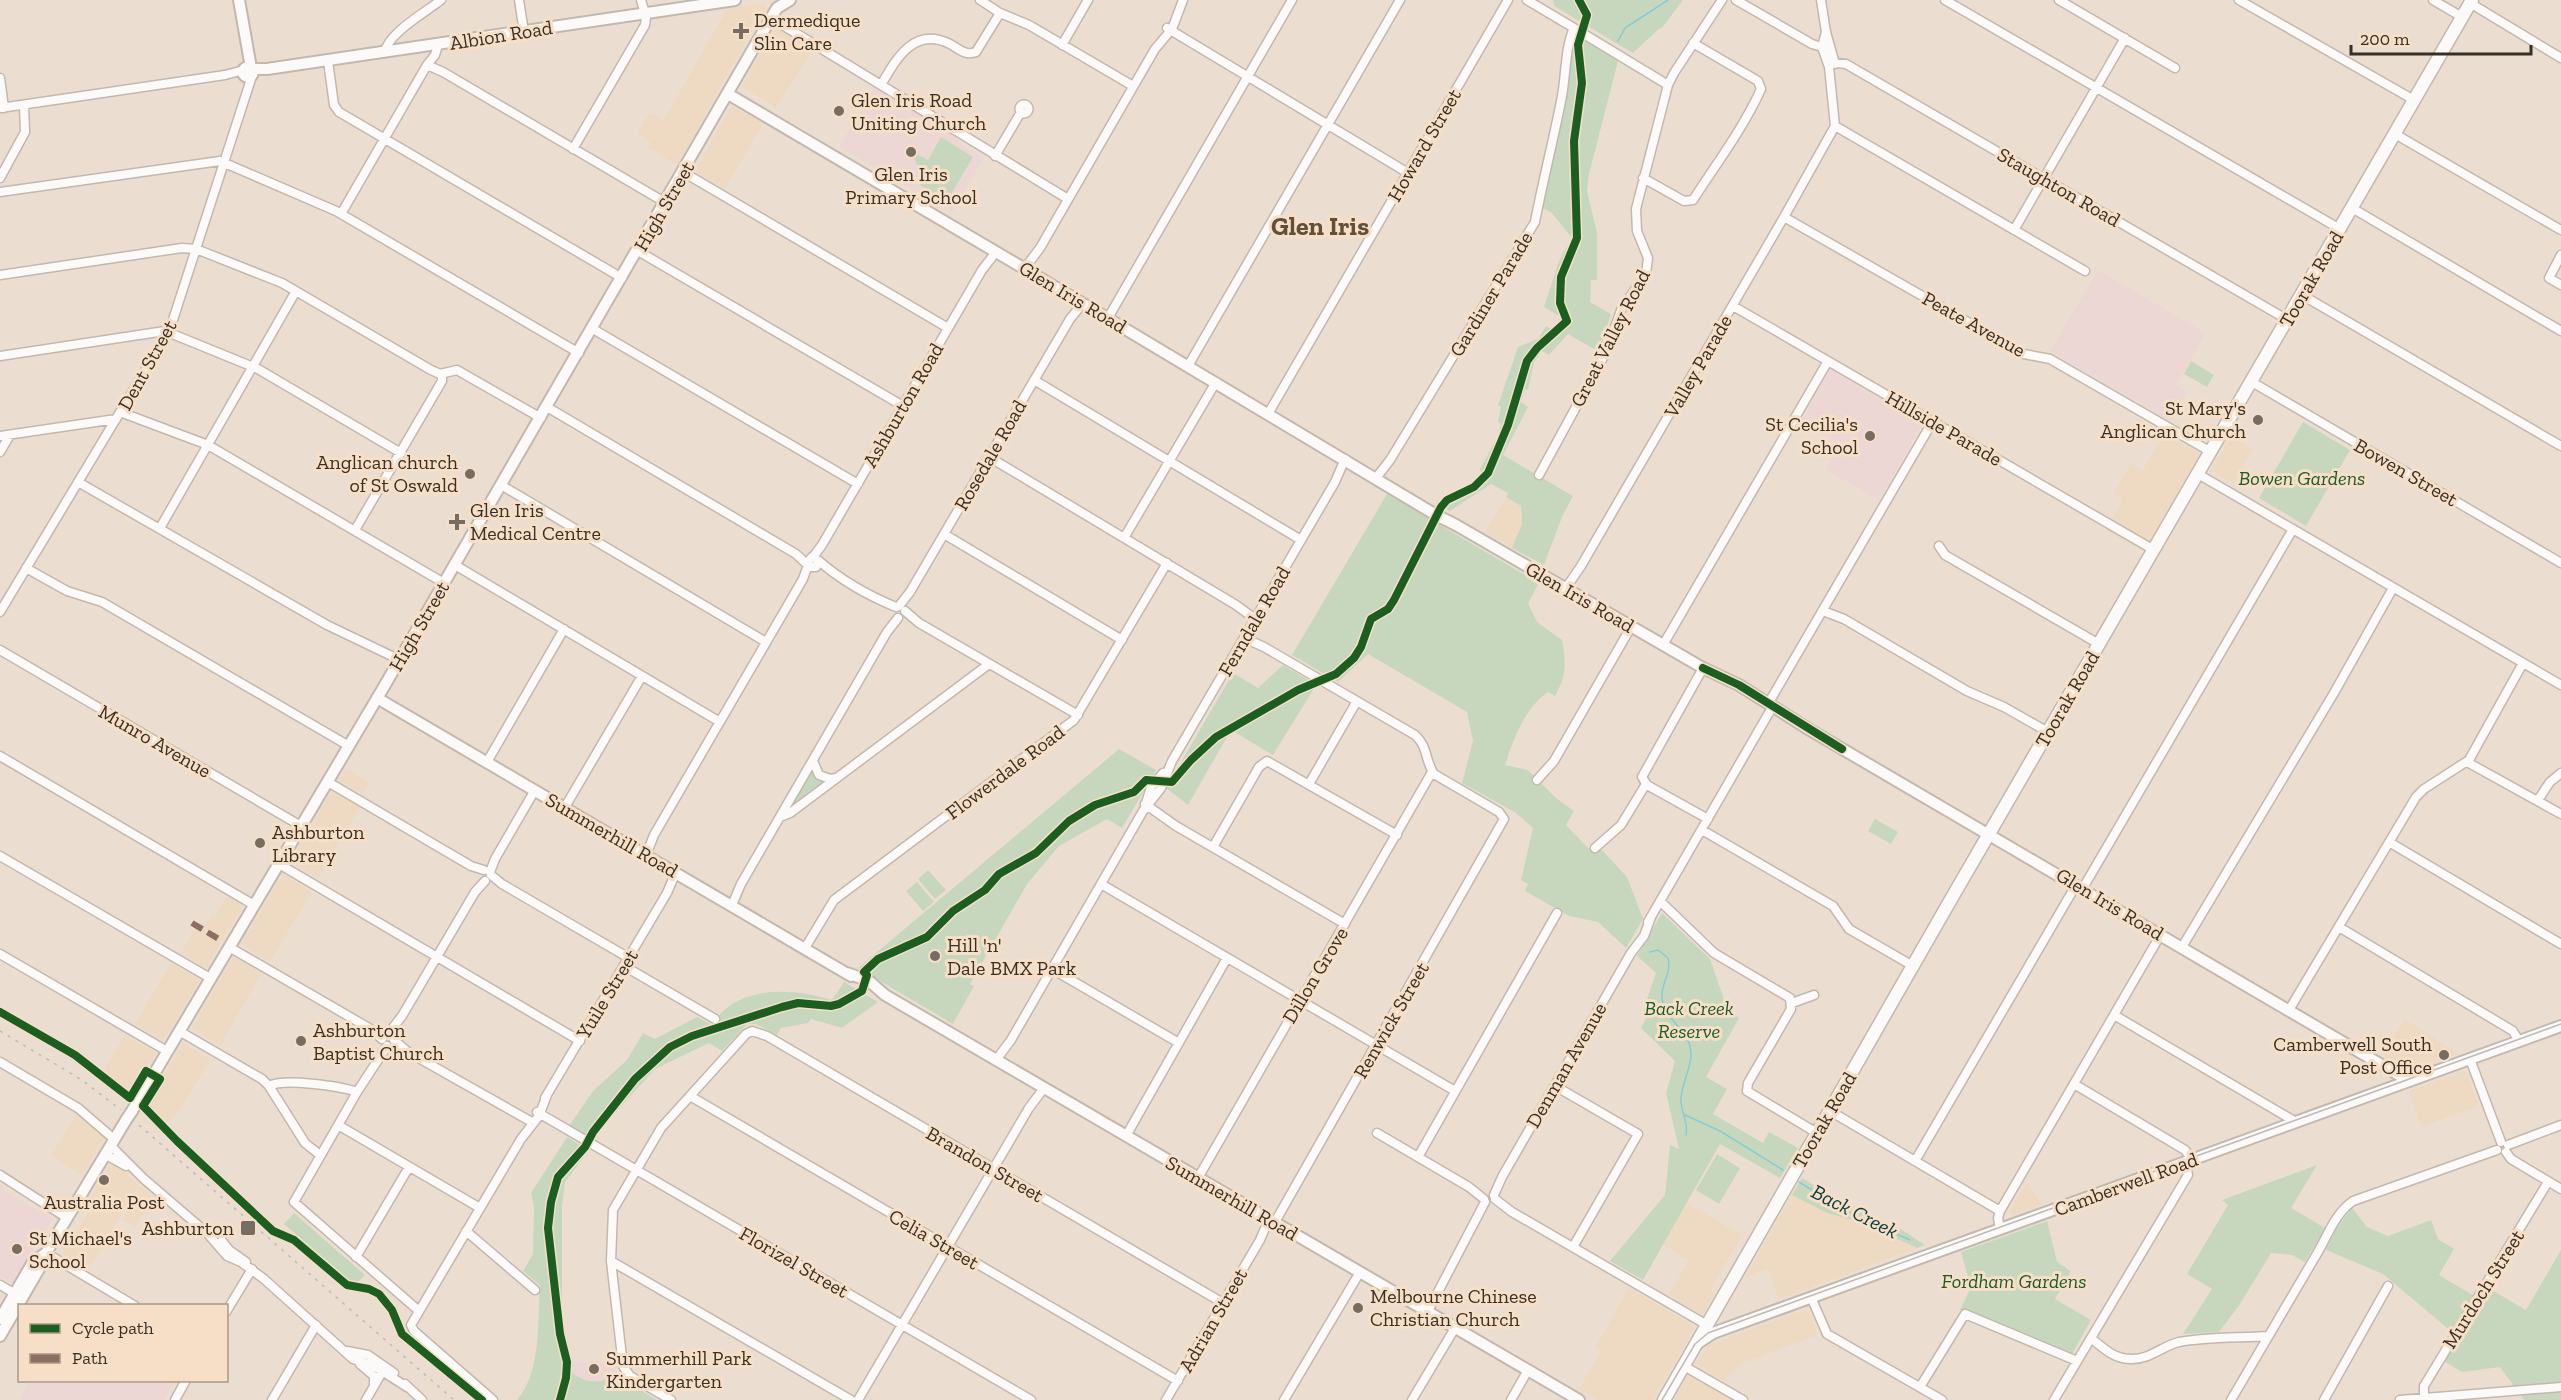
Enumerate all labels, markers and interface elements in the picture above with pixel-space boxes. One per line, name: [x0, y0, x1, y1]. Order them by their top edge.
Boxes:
place label: Dermedique Slin Care: [754, 8, 860, 55]
street label: Albion Road: [448, 15, 554, 55]
scale bar: [2351, 18, 2531, 56]
marker: Dermedique Slin Care: [732, 22, 750, 40]
text: 200 m: [2360, 28, 2410, 50]
street label: Howard Street: [1382, 84, 1466, 206]
place label: Glen Iris Road Uniting Church: [851, 88, 987, 135]
marker: Glen Iris Road Uniting Church: [832, 104, 846, 118]
street label: Staughton Road: [1993, 142, 2125, 232]
marker: Glen Iris Primary School: [904, 145, 918, 159]
street label: High Street: [629, 156, 700, 255]
place label: Glen Iris Primary School: [845, 162, 977, 209]
district label: Glen Iris: [1271, 210, 1369, 242]
street label: Toorak Road: [2274, 226, 2348, 332]
street label: Gardiner Parade: [1444, 227, 1538, 361]
street label: Glen Iris Road: [1015, 255, 1131, 339]
street label: Great Valley Road: [1565, 265, 1655, 411]
street label: Peate Avenue: [1918, 286, 2030, 362]
street label: Valley Parade: [1658, 310, 1737, 423]
street label: Dent Street: [112, 315, 182, 414]
street label: Ashburton Road: [858, 338, 948, 472]
street label: Hillside Parade: [1882, 385, 2006, 471]
street label: Rosedale Road: [949, 396, 1031, 514]
place label: St Mary's Anglican Church: [2101, 396, 2247, 443]
place label: St Cecilia's School: [1765, 412, 1858, 459]
marker: St Mary's Anglican Church: [2251, 413, 2265, 427]
marker: St Cecilia's School: [1863, 429, 1877, 443]
street label: Bowen Street: [2350, 433, 2462, 512]
place label: Anglican church of St Oswald: [316, 450, 459, 497]
park label: Bowen Gardens: [2239, 466, 2365, 490]
marker: Anglican church of St Oswald: [463, 467, 477, 481]
place label: Glen Iris Medical Centre: [470, 498, 601, 545]
marker: Glen Iris Medical Centre: [448, 513, 466, 531]
street label: Glen Iris Road: [1521, 556, 1639, 638]
street label: Ferndale Road: [1213, 562, 1295, 680]
street label: High Street: [384, 576, 455, 675]
street label: Toorak Road: [2030, 646, 2104, 752]
street label: Munro Avenue: [94, 699, 216, 783]
street label: Flowerdale Road: [941, 720, 1069, 824]
street label: Summerhill Road: [541, 787, 683, 883]
place label: Ashburton Library: [272, 820, 365, 867]
marker: Ashburton Library: [253, 836, 267, 850]
street label: Glen Iris Road: [2052, 862, 2168, 946]
street label: Dillon Grove: [1277, 923, 1353, 1027]
place label: Hill 'n' Dale BMX Park: [947, 933, 1077, 980]
street label: Yuile Street: [570, 944, 643, 1044]
marker: Hill 'n' Dale BMX Park: [928, 949, 942, 963]
street label: Renwick Street: [1348, 957, 1434, 1082]
park label: Back Creek Reserve: [1644, 996, 1734, 1043]
street label: Denman Avenue: [1520, 998, 1612, 1132]
place label: Ashburton Baptist Church: [313, 1018, 444, 1065]
place label: Camberwell South Post Office: [2273, 1032, 2433, 1079]
marker: Ashburton Baptist Church: [294, 1034, 308, 1048]
marker: Camberwell South Post Office: [2437, 1048, 2451, 1062]
street label: Toorak Road: [1787, 1067, 1861, 1173]
street label: Brandon Street: [922, 1121, 1048, 1208]
street label: Camberwell Road: [2051, 1147, 2201, 1221]
street label: Summerhill Road: [1161, 1150, 1303, 1246]
marker: Australia Post: [97, 1173, 111, 1187]
water label: Back Creek: [1807, 1179, 1903, 1243]
place label: Australia Post: [44, 1190, 165, 1214]
street label: Celia Street: [885, 1204, 984, 1275]
place label: Ashburton: [142, 1216, 235, 1240]
marker: Ashburton: [239, 1219, 257, 1237]
street label: Florizel Street: [735, 1221, 853, 1303]
street label: Murdoch Street: [2437, 1225, 2529, 1353]
place label: St Michael's School: [29, 1226, 132, 1273]
marker: St Michael's School: [10, 1242, 24, 1256]
street label: Adrian Street: [1174, 1263, 1253, 1376]
park label: Fordham Gardens: [1941, 1269, 2087, 1293]
place label: Melbourne Chinese Christian Church: [1370, 1284, 1537, 1331]
marker: Melbourne Chinese Christian Church: [1351, 1301, 1365, 1315]
legend: [18, 1304, 228, 1382]
text: Cycle path: [72, 1317, 154, 1339]
place label: Summerhill Park Kindergarten: [606, 1346, 752, 1393]
text: Path: [72, 1347, 108, 1369]
marker: Summerhill Park Kindergarten: [587, 1362, 601, 1376]

